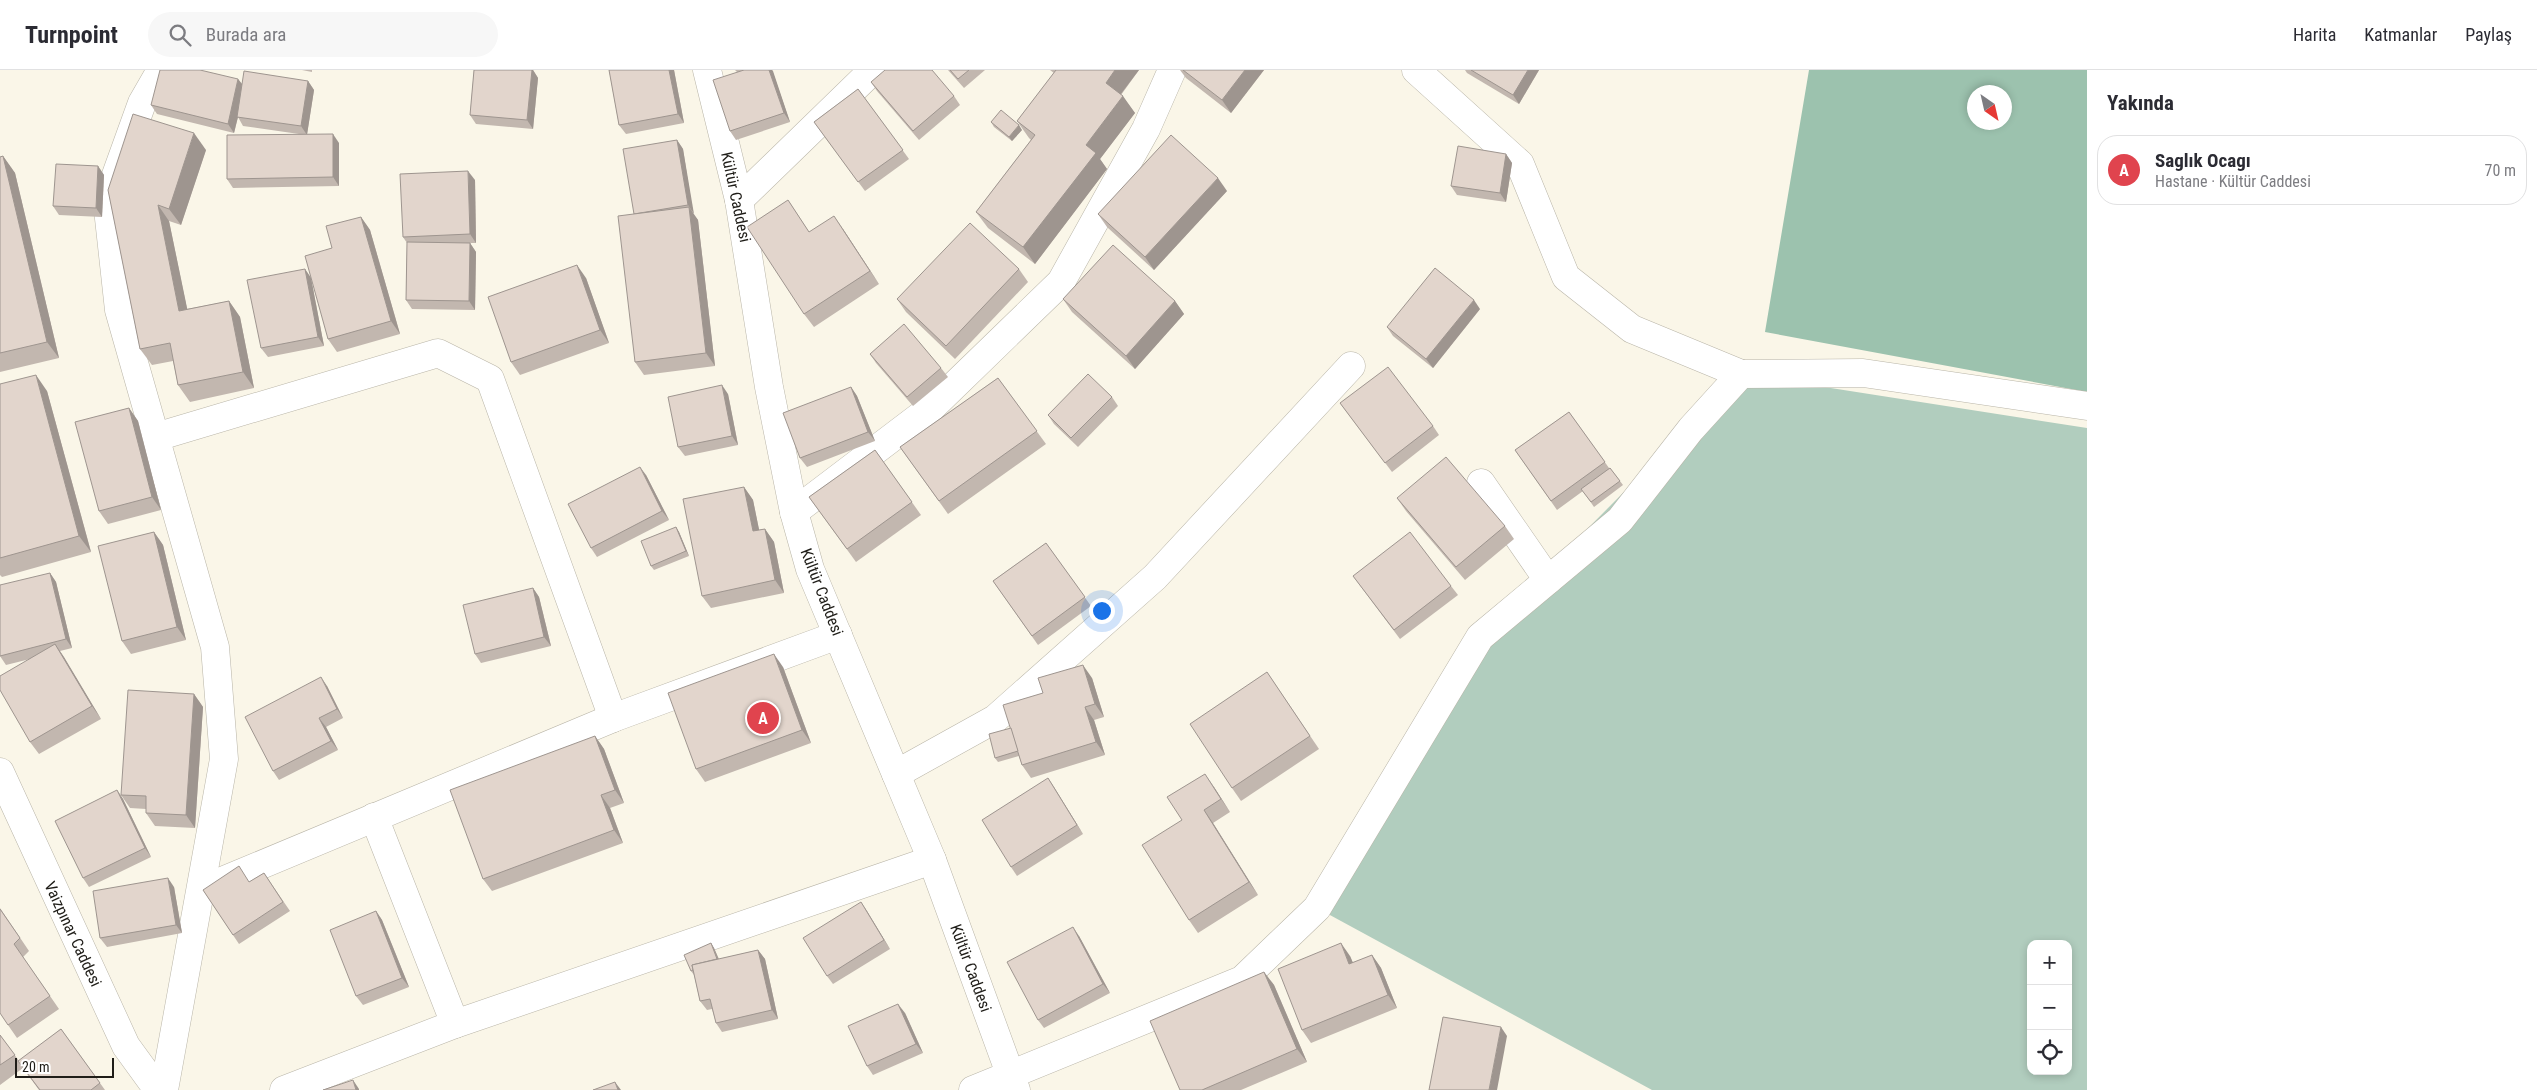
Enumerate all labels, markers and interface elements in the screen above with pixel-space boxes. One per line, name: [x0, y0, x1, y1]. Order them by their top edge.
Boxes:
search box: [148, 12, 498, 57]
text: Turnpoint: [25, 21, 118, 49]
icon: search: [166, 21, 194, 49]
text: Burada ara: [206, 23, 286, 46]
text: Harita: [2293, 24, 2336, 45]
text: Katmanlar: [2364, 24, 2437, 45]
text: Paylaş: [2465, 24, 2512, 45]
north arrow: [1967, 85, 2012, 130]
text: Yakında: [2107, 91, 2174, 115]
text: Saglık Ocagı: [2155, 149, 2251, 172]
street label: Kültür Caddesi: [717, 150, 755, 244]
text: A: [2119, 161, 2129, 180]
text: 70 m: [2484, 161, 2516, 180]
text: Hastane · Kültür Caddesi: [2155, 172, 2311, 191]
street label: Kültür Caddesi: [797, 546, 847, 638]
your location: [1089, 598, 1115, 624]
pin: A: [747, 699, 779, 737]
street label: Vaizpınar Caddesi: [40, 878, 106, 990]
street label: Kültür Caddesi: [946, 922, 996, 1014]
map controls: [2027, 940, 2072, 1075]
button: +: [2027, 940, 2072, 985]
button: −: [2027, 985, 2072, 1030]
button: locate: [2027, 1030, 2072, 1075]
scale bar: [15, 1055, 114, 1078]
text: 20 m: [22, 1059, 50, 1075]

